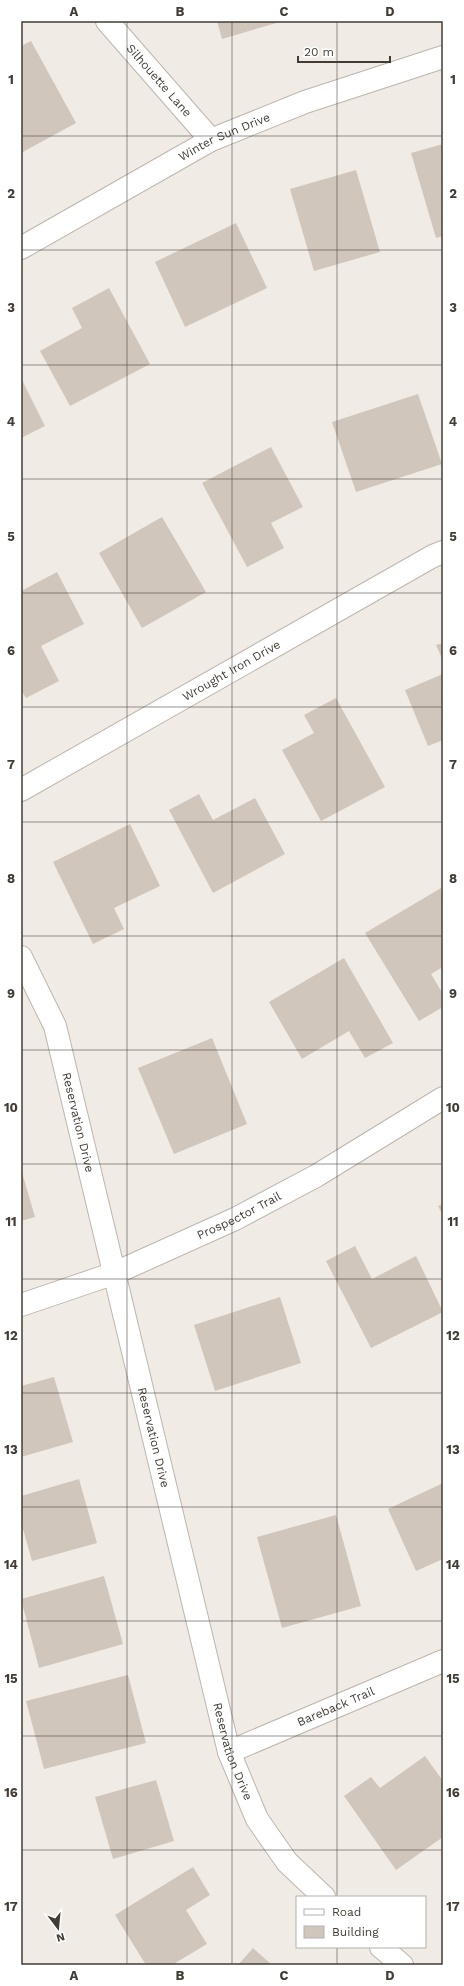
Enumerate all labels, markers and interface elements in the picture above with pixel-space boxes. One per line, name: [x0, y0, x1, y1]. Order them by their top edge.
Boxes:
text: A: [70, 4, 79, 19]
text: B: [176, 4, 185, 19]
text: C: [280, 4, 289, 19]
text: D: [385, 4, 395, 19]
scale bar: [298, 38, 390, 64]
street label: Silhouette Lane: [123, 41, 195, 120]
text: 20 m: [304, 45, 334, 59]
text: 1: [8, 72, 14, 87]
text: 1: [450, 72, 456, 87]
street label: Winter Sun Drive: [176, 110, 272, 164]
text: 2: [7, 186, 15, 201]
text: 2: [449, 186, 457, 201]
text: 3: [7, 300, 15, 315]
text: 3: [449, 300, 457, 315]
text: 4: [7, 414, 16, 429]
text: 4: [449, 414, 458, 429]
text: 5: [7, 529, 15, 544]
text: 5: [449, 529, 457, 544]
street label: Wrought Iron Drive: [180, 637, 283, 704]
text: 6: [7, 643, 15, 658]
text: 6: [449, 643, 457, 658]
text: 7: [7, 757, 15, 772]
text: 7: [449, 757, 457, 772]
text: 8: [7, 871, 15, 886]
text: 8: [449, 871, 457, 886]
text: 9: [7, 986, 15, 1001]
text: 9: [449, 986, 457, 1001]
street label: Reservation Drive: [59, 1071, 97, 1174]
text: 10: [4, 1100, 18, 1115]
text: 10: [446, 1100, 460, 1115]
street label: Prospector Trail: [195, 1189, 284, 1242]
text: 11: [5, 1214, 17, 1229]
text: 11: [447, 1214, 459, 1229]
text: 12: [4, 1328, 18, 1343]
text: 12: [446, 1328, 460, 1343]
street label: Reservation Drive: [135, 1386, 172, 1489]
text: 13: [4, 1442, 18, 1457]
text: 13: [446, 1442, 460, 1457]
text: 14: [4, 1557, 19, 1572]
text: 14: [446, 1557, 461, 1572]
text: 15: [4, 1671, 18, 1686]
text: 15: [446, 1671, 460, 1686]
street label: Bareback Trail: [295, 1684, 377, 1729]
street label: Reservation Drive: [210, 1701, 255, 1802]
text: 16: [4, 1785, 18, 1800]
text: 16: [446, 1785, 460, 1800]
legend: [296, 1896, 426, 1948]
text: 17: [4, 1899, 18, 1914]
text: 17: [446, 1899, 460, 1914]
text: Road: [332, 1905, 361, 1919]
north arrow: [38, 1908, 78, 1948]
text: Building: [332, 1925, 379, 1939]
text: N: [55, 1930, 66, 1945]
text: A: [70, 1968, 79, 1983]
text: B: [176, 1968, 185, 1983]
text: C: [280, 1968, 289, 1983]
text: D: [385, 1968, 395, 1983]

